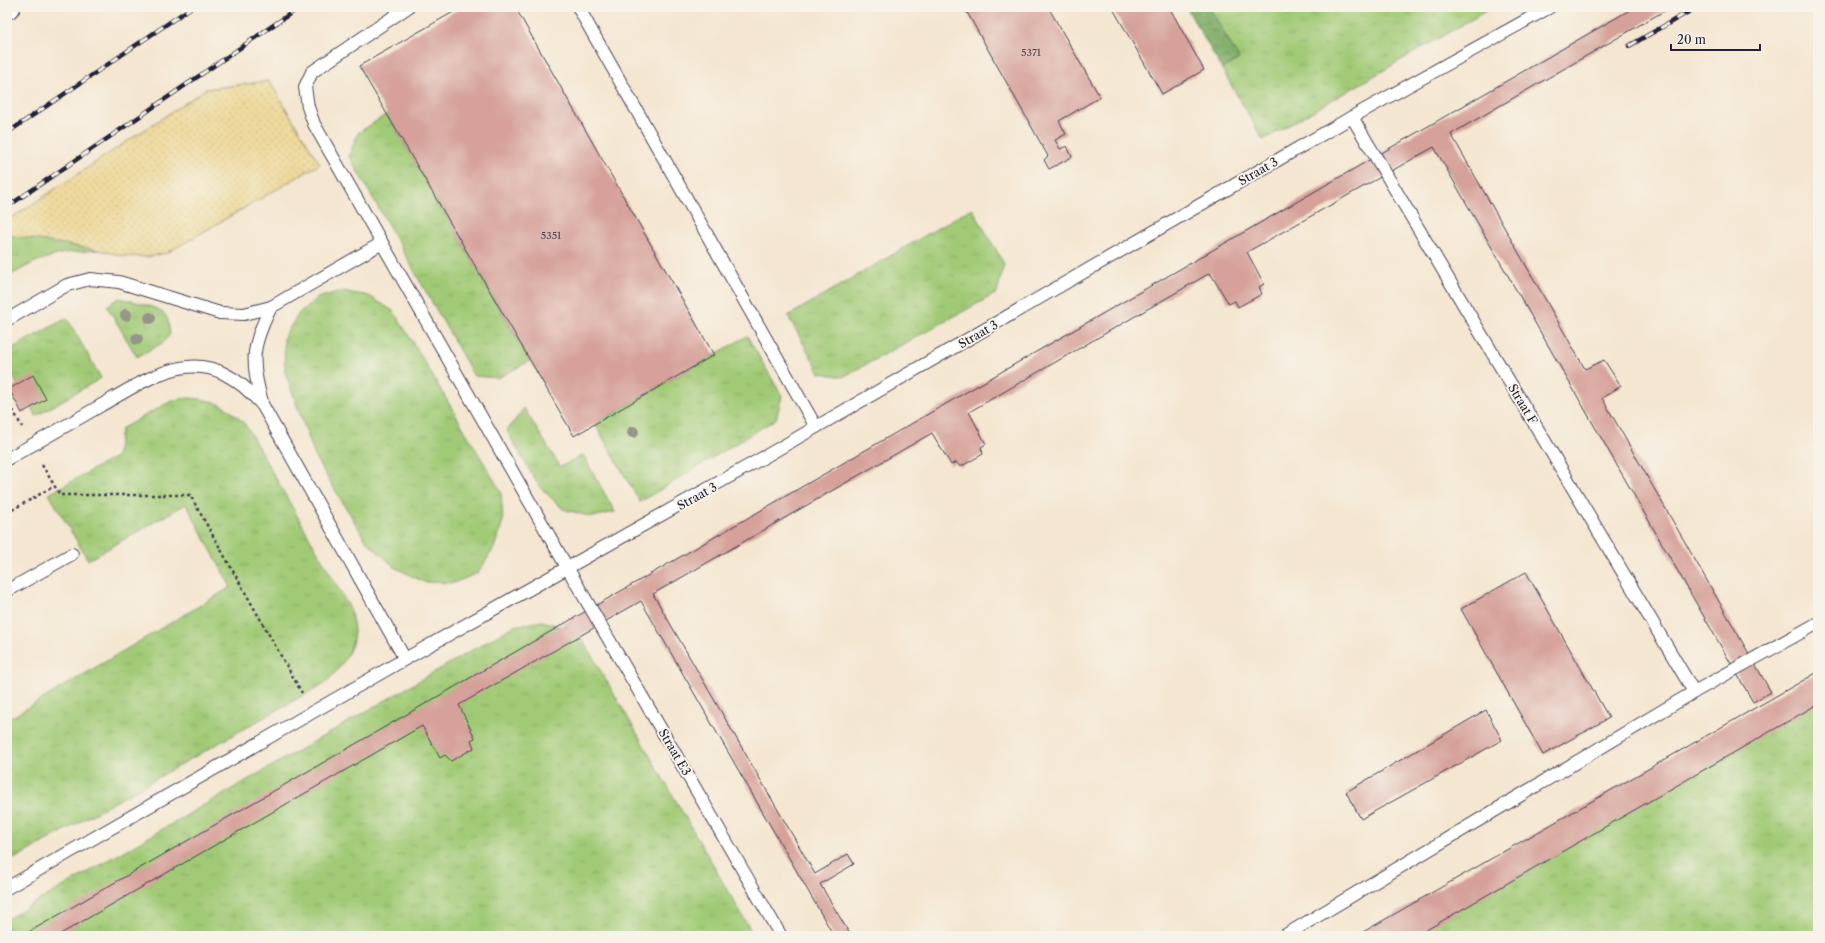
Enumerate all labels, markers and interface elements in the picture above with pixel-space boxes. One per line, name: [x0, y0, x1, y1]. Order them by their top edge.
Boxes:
scale bar: [1671, 26, 1760, 52]
text: 20 m: [1677, 32, 1706, 47]
house number: 5371: [1021, 46, 1042, 59]
street label: Straat 3: [1236, 154, 1280, 188]
house number: 5351: [541, 229, 562, 242]
street label: Straat 3: [956, 317, 1000, 351]
street label: Straat F: [1505, 381, 1541, 427]
street label: Straat 3: [674, 479, 720, 513]
street label: Straat E3: [656, 726, 694, 778]

